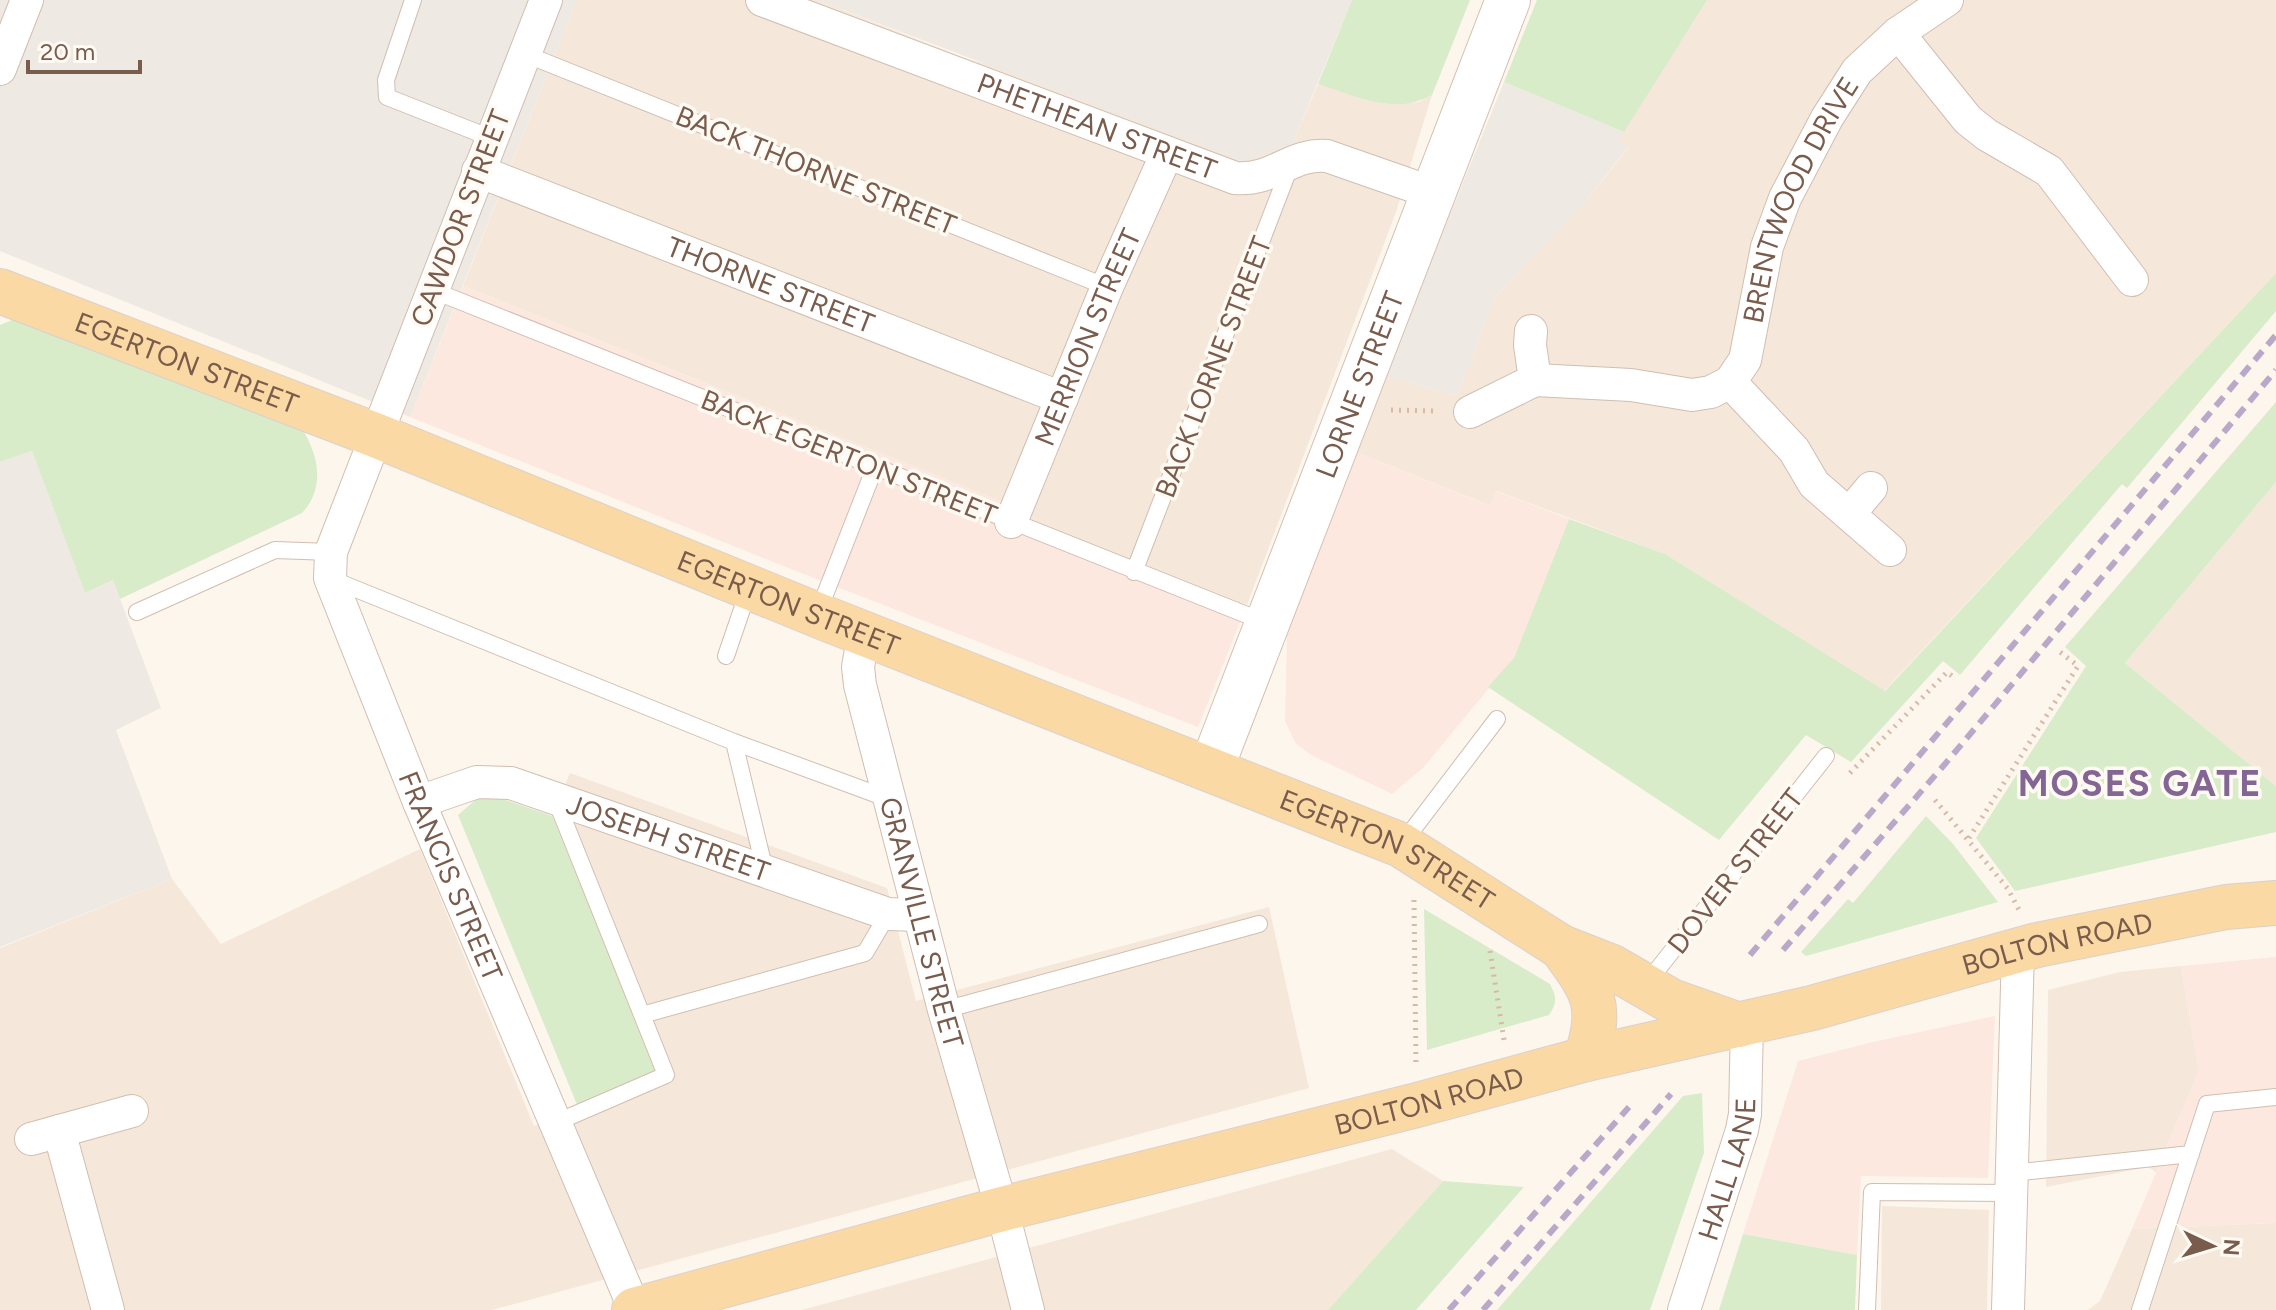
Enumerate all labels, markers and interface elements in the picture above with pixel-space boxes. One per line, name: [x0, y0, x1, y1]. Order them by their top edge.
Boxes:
scale bar: [28, 24, 140, 74]
text: 20 m: [40, 37, 95, 66]
street label: PHETHEAN STREET: [973, 66, 1222, 187]
street label: BRENTWOOD DRIVE: [1736, 70, 1866, 326]
street label: BACK THORNE STREET: [671, 98, 962, 242]
street label: CAWDOR STREET: [403, 104, 517, 331]
street label: MERRION STREET: [1027, 223, 1148, 451]
street label: THORNE STREET: [662, 229, 880, 341]
street label: BACK LORNE STREET: [1148, 231, 1279, 502]
street label: LORNE STREET: [1308, 286, 1411, 483]
street label: EGERTON STREET: [70, 304, 304, 421]
street label: BACK EGERTON STREET: [696, 382, 1002, 532]
street label: EGERTON STREET: [672, 543, 905, 663]
district label: MOSES GATE: [2018, 762, 2262, 805]
street label: FRANCIS STREET: [392, 766, 510, 986]
street label: DOVER STREET: [1660, 781, 1810, 960]
street label: EGERTON STREET: [1275, 782, 1501, 917]
street label: JOSEPH STREET: [562, 787, 775, 889]
street label: GRANVILLE STREET: [873, 793, 971, 1052]
street label: BOLTON ROAD: [1958, 905, 2155, 982]
street label: BOLTON ROAD: [1331, 1060, 1527, 1142]
street label: HALL LANE: [1691, 1097, 1762, 1245]
north arrow: [2172, 1206, 2252, 1286]
text: N: [2217, 1238, 2246, 1257]

